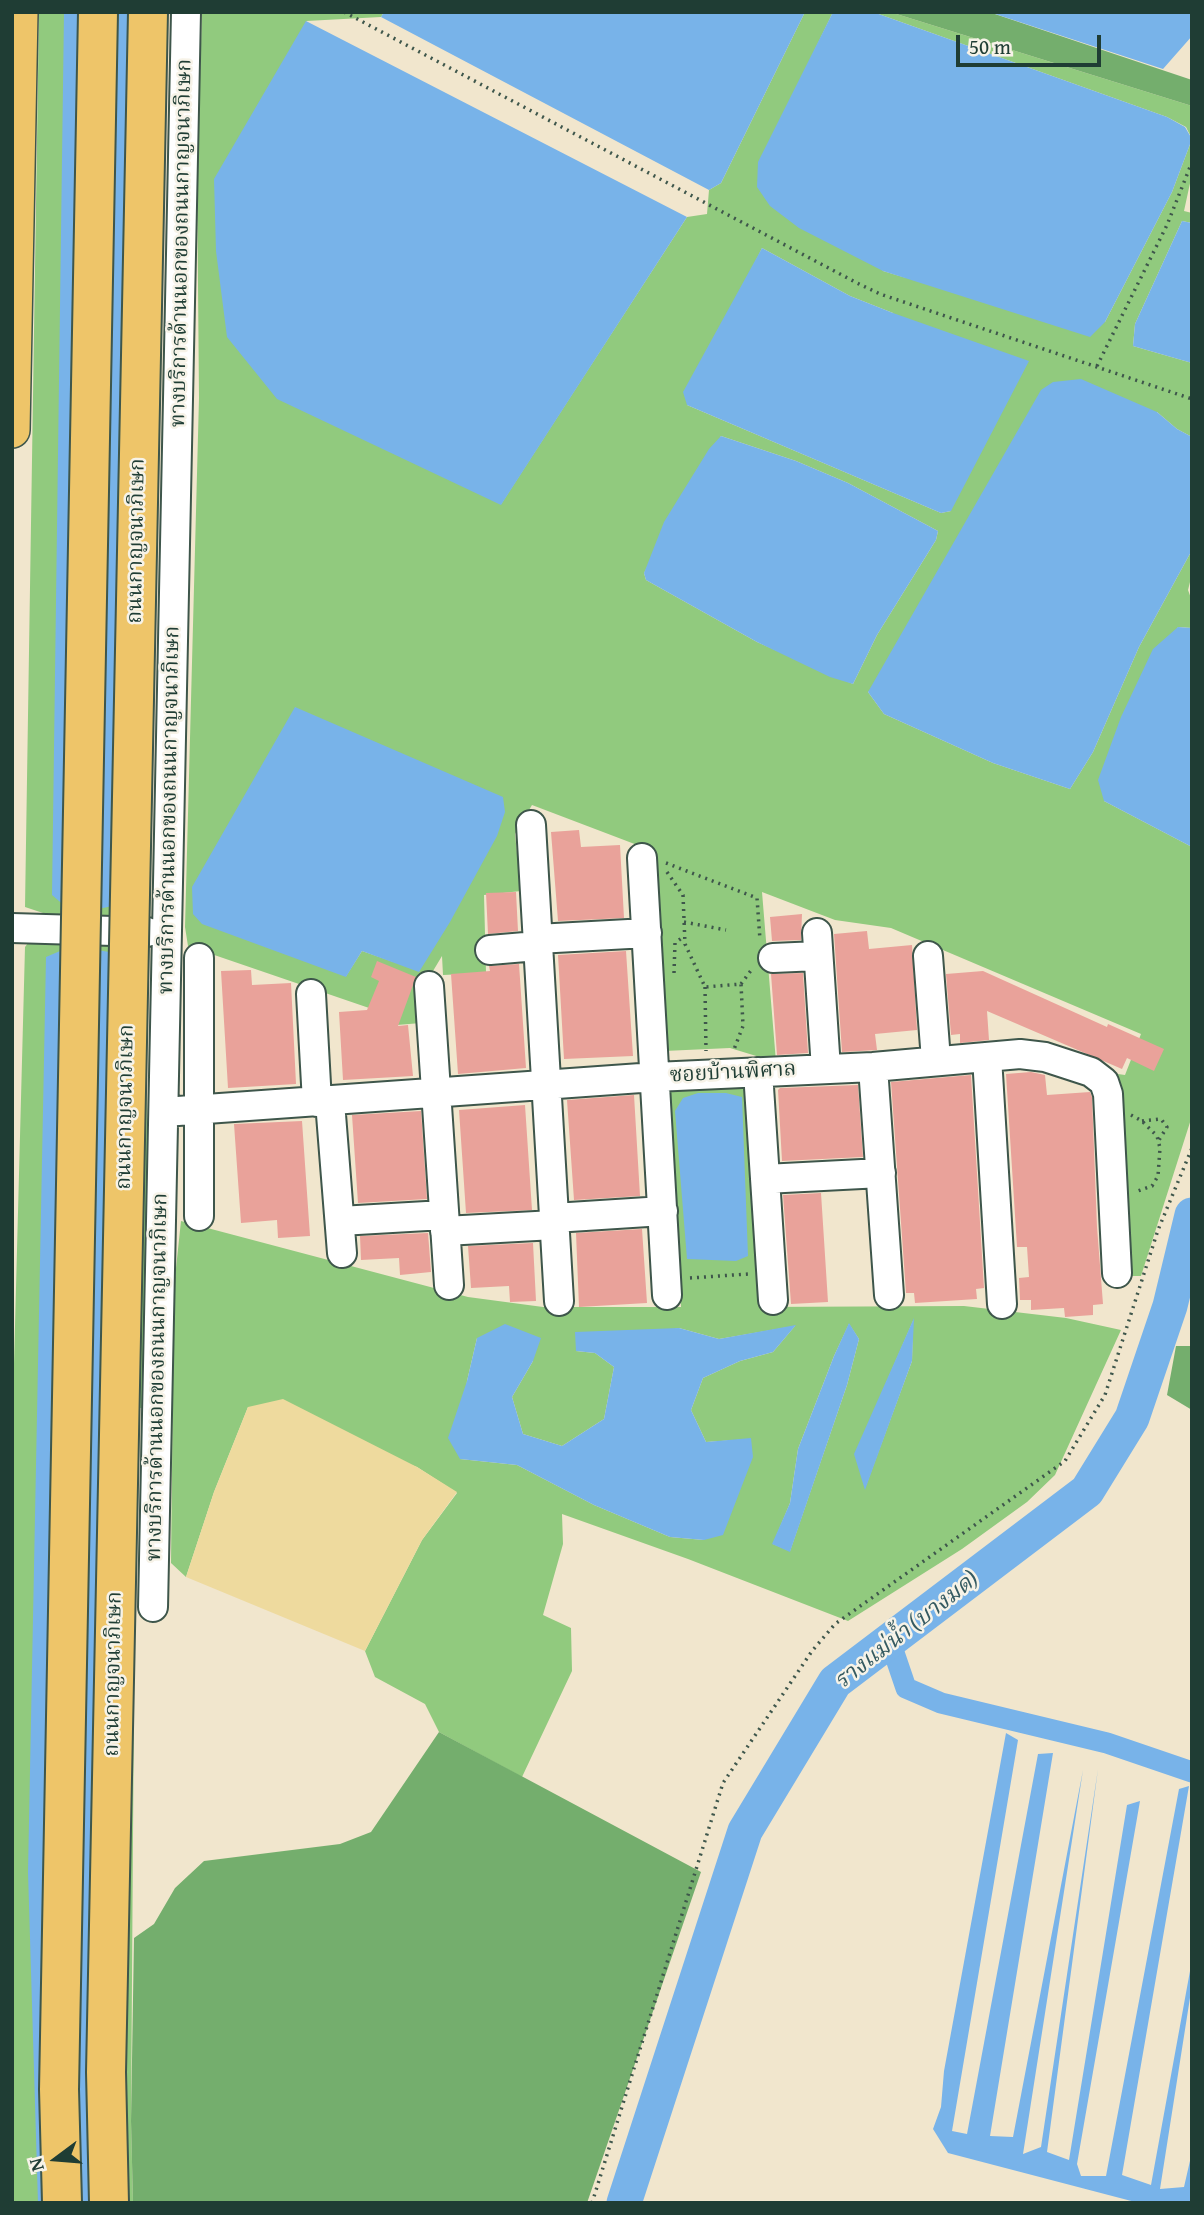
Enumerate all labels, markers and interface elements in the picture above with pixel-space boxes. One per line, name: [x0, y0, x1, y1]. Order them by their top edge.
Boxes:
scale bar: [959, 21, 1104, 65]
text: 50 m: [969, 31, 1011, 62]
street label: ทางบริการด้านนอกของถนนกาญจนาภิเษก: [166, 59, 198, 427]
street label: ถนนกาญจนาภิเษก: [123, 458, 151, 624]
street label: ทางบริการด้านนอกของถนนกาญจนาภิเษก: [154, 626, 186, 994]
street label: ถนนกาญจนาภิเษก: [112, 1024, 140, 1190]
street label: ซอยบ้านพิศาล: [669, 1057, 797, 1089]
street label: ทางบริการด้านนอกของถนนกาญจนาภิเษก: [142, 1193, 174, 1561]
water label: รางแม่น้ำ (บางมด): [829, 1566, 985, 1696]
street label: ถนนกาญจนาภิเษก: [100, 1591, 128, 1757]
north arrow: [21, 2124, 91, 2194]
text: N: [21, 2155, 51, 2175]

